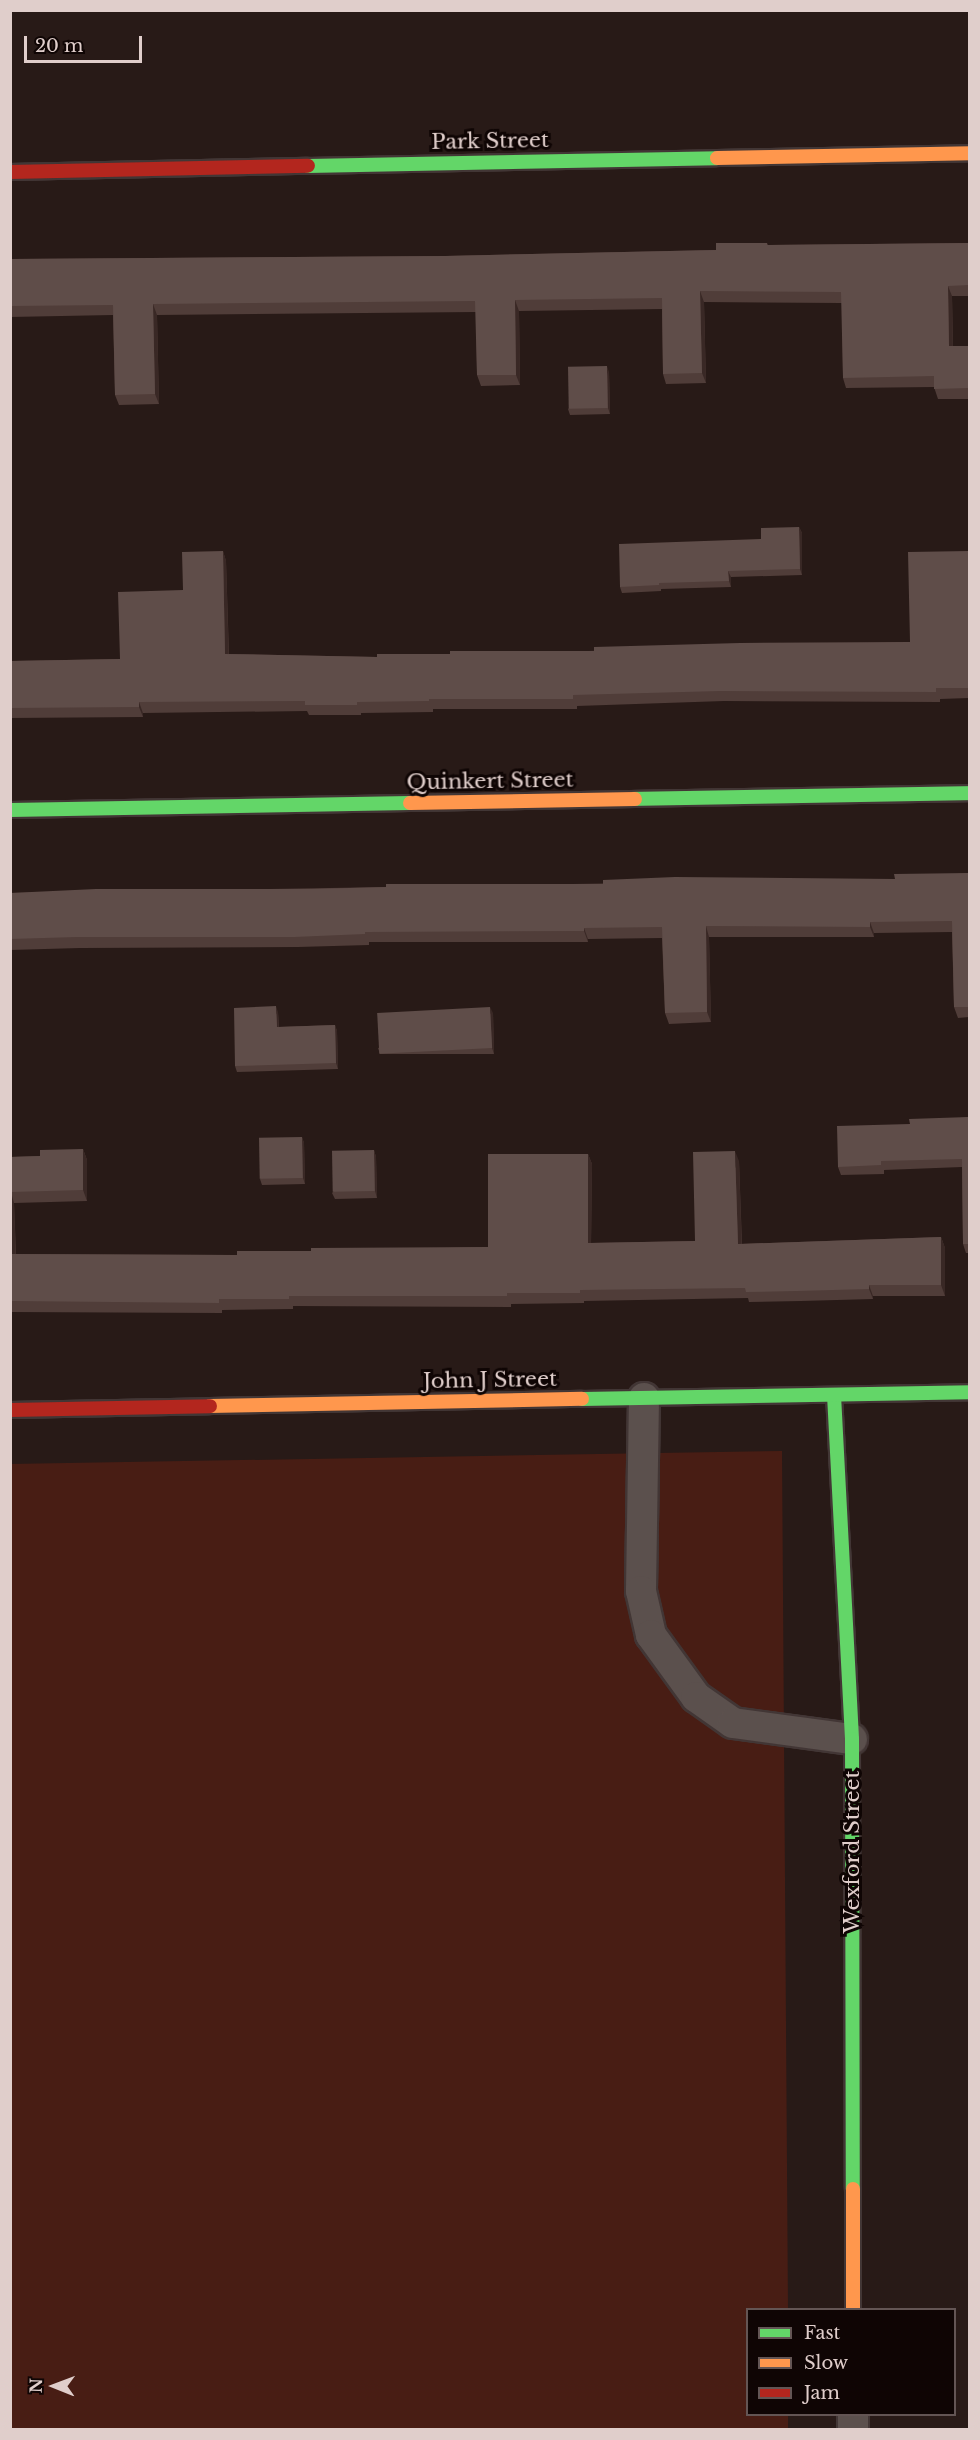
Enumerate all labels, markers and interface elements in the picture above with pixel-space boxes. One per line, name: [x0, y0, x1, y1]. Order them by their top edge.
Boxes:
scale bar: [27, 24, 146, 62]
text: 20 m: [35, 35, 83, 57]
street label: Park Street: [431, 127, 549, 155]
street label: Quinkert Street: [406, 767, 574, 795]
street label: John J Street: [423, 1366, 557, 1394]
street label: Wexford Street: [839, 1770, 865, 1934]
legend: [746, 2308, 956, 2416]
text: Fast: [804, 2322, 840, 2344]
text: Slow: [804, 2352, 848, 2374]
north arrow: [24, 2356, 84, 2416]
text: N: [26, 2378, 46, 2393]
text: Jam: [804, 2382, 840, 2404]

